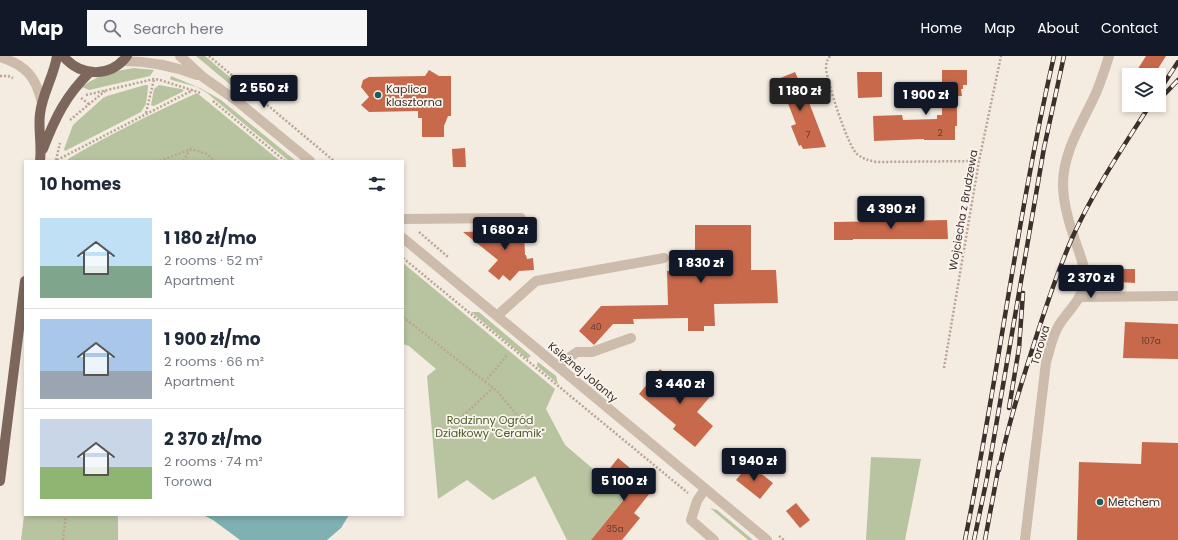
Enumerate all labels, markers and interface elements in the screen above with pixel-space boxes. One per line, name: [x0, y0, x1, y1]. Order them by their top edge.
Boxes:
search box: [87, 10, 367, 46]
text: Map: [20, 15, 63, 42]
icon: search: [101, 17, 123, 39]
text: Search here: [133, 18, 224, 39]
text: Home: [920, 18, 962, 38]
text: Map: [984, 18, 1015, 38]
text: About: [1037, 18, 1079, 38]
text: Contact: [1101, 18, 1158, 38]
map controls: [1122, 68, 1166, 112]
button: layers: [1122, 68, 1166, 112]
pin: 2 550 zł: [223, 75, 305, 109]
text: 2 550 zł: [240, 78, 288, 97]
pin: 1 180 zł: [759, 78, 841, 112]
place label: Kaplica klasztorna: [386, 81, 442, 110]
text: 1 180 zł: [779, 81, 821, 100]
pin: 1 900 zł: [885, 82, 967, 116]
text: 1 900 zł: [903, 85, 949, 104]
marker: Kaplica klasztorna: [373, 90, 383, 100]
house number: 2: [937, 127, 943, 139]
house number: 7: [806, 129, 811, 141]
street label: Wojciecha z Brudzewa: [944, 148, 982, 272]
text: 10 homes: [40, 172, 121, 196]
icon: filters: [366, 173, 388, 195]
pin: 4 390 zł: [850, 196, 932, 230]
text: 4 390 zł: [866, 199, 916, 218]
pin: 1 680 zł: [464, 217, 546, 251]
text: 1 680 zł: [482, 220, 528, 239]
text: 1 180 zł/mo: [164, 226, 257, 250]
icon: home: [72, 234, 120, 282]
pin: 1 830 zł: [660, 250, 742, 284]
text: 2 rooms · 52 m²: [164, 251, 263, 270]
text: 1 830 zł: [678, 253, 724, 272]
pin: 2 370 zł: [1050, 265, 1132, 299]
text: 2 370 zł: [1068, 268, 1114, 287]
text: Apartment: [164, 271, 234, 290]
house number: 40: [590, 321, 602, 333]
street label: Torowa: [1026, 323, 1054, 367]
text: 1 900 zł/mo: [164, 327, 261, 351]
icon: home: [72, 335, 120, 383]
house number: 107a: [1141, 335, 1161, 347]
street label: Księżnej Jolanty: [545, 338, 622, 406]
text: 2 rooms · 66 m²: [164, 352, 264, 371]
pin: 3 440 zł: [639, 371, 721, 405]
text: Apartment: [164, 372, 234, 391]
text: 3 440 zł: [655, 374, 705, 393]
park label: Rodzinny Ogród Działkowy "Ceramik": [435, 412, 545, 441]
text: 2 370 zł/mo: [164, 427, 262, 451]
icon: home: [72, 435, 120, 483]
pin: 1 940 zł: [713, 448, 795, 482]
text: 1 940 zł: [731, 451, 777, 470]
text: 2 rooms · 74 m²: [164, 452, 263, 471]
pin: 5 100 zł: [583, 468, 665, 502]
text: 5 100 zł: [601, 471, 647, 490]
text: Torowa: [164, 472, 212, 491]
place label: Metchem: [1108, 494, 1160, 510]
marker: Metchem: [1095, 497, 1105, 507]
house number: 35a: [606, 523, 624, 535]

